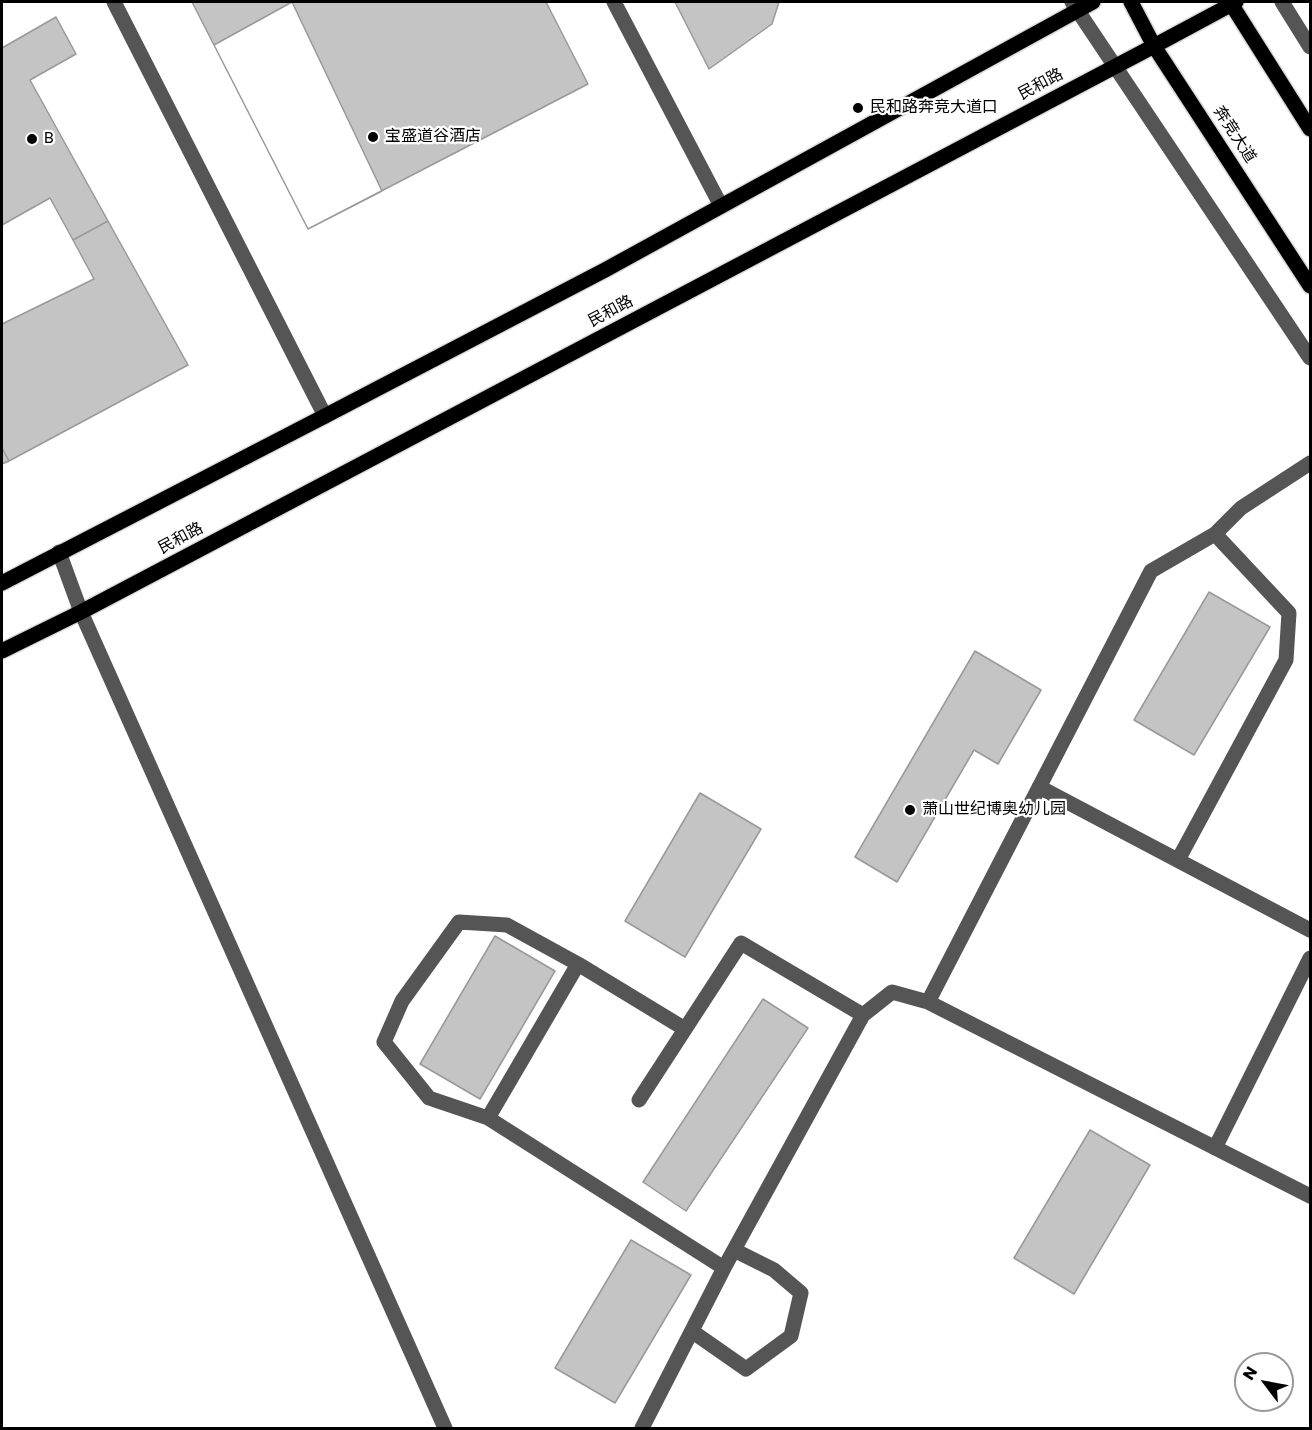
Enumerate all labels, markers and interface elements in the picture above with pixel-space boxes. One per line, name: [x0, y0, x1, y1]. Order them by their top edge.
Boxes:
street label: 民和路: [1015, 65, 1067, 105]
place label: 民和路奔竞大道口: [870, 98, 998, 118]
marker: 民和路奔竞大道口: [851, 101, 865, 115]
street label: 奔竞大道: [1209, 103, 1259, 167]
place label: 宝盛道谷酒店: [385, 127, 481, 147]
place label: B: [44, 129, 54, 149]
marker: 宝盛道谷酒店: [366, 130, 380, 144]
marker: B: [25, 132, 39, 146]
street label: 民和路: [585, 292, 637, 332]
street label: 民和路: [155, 519, 207, 559]
place label: 萧山世纪博奥幼儿园: [922, 800, 1066, 820]
marker: 萧山世纪博奥幼儿园: [903, 803, 917, 817]
north arrow: [1234, 1352, 1294, 1412]
text: N: [1237, 1362, 1263, 1384]

